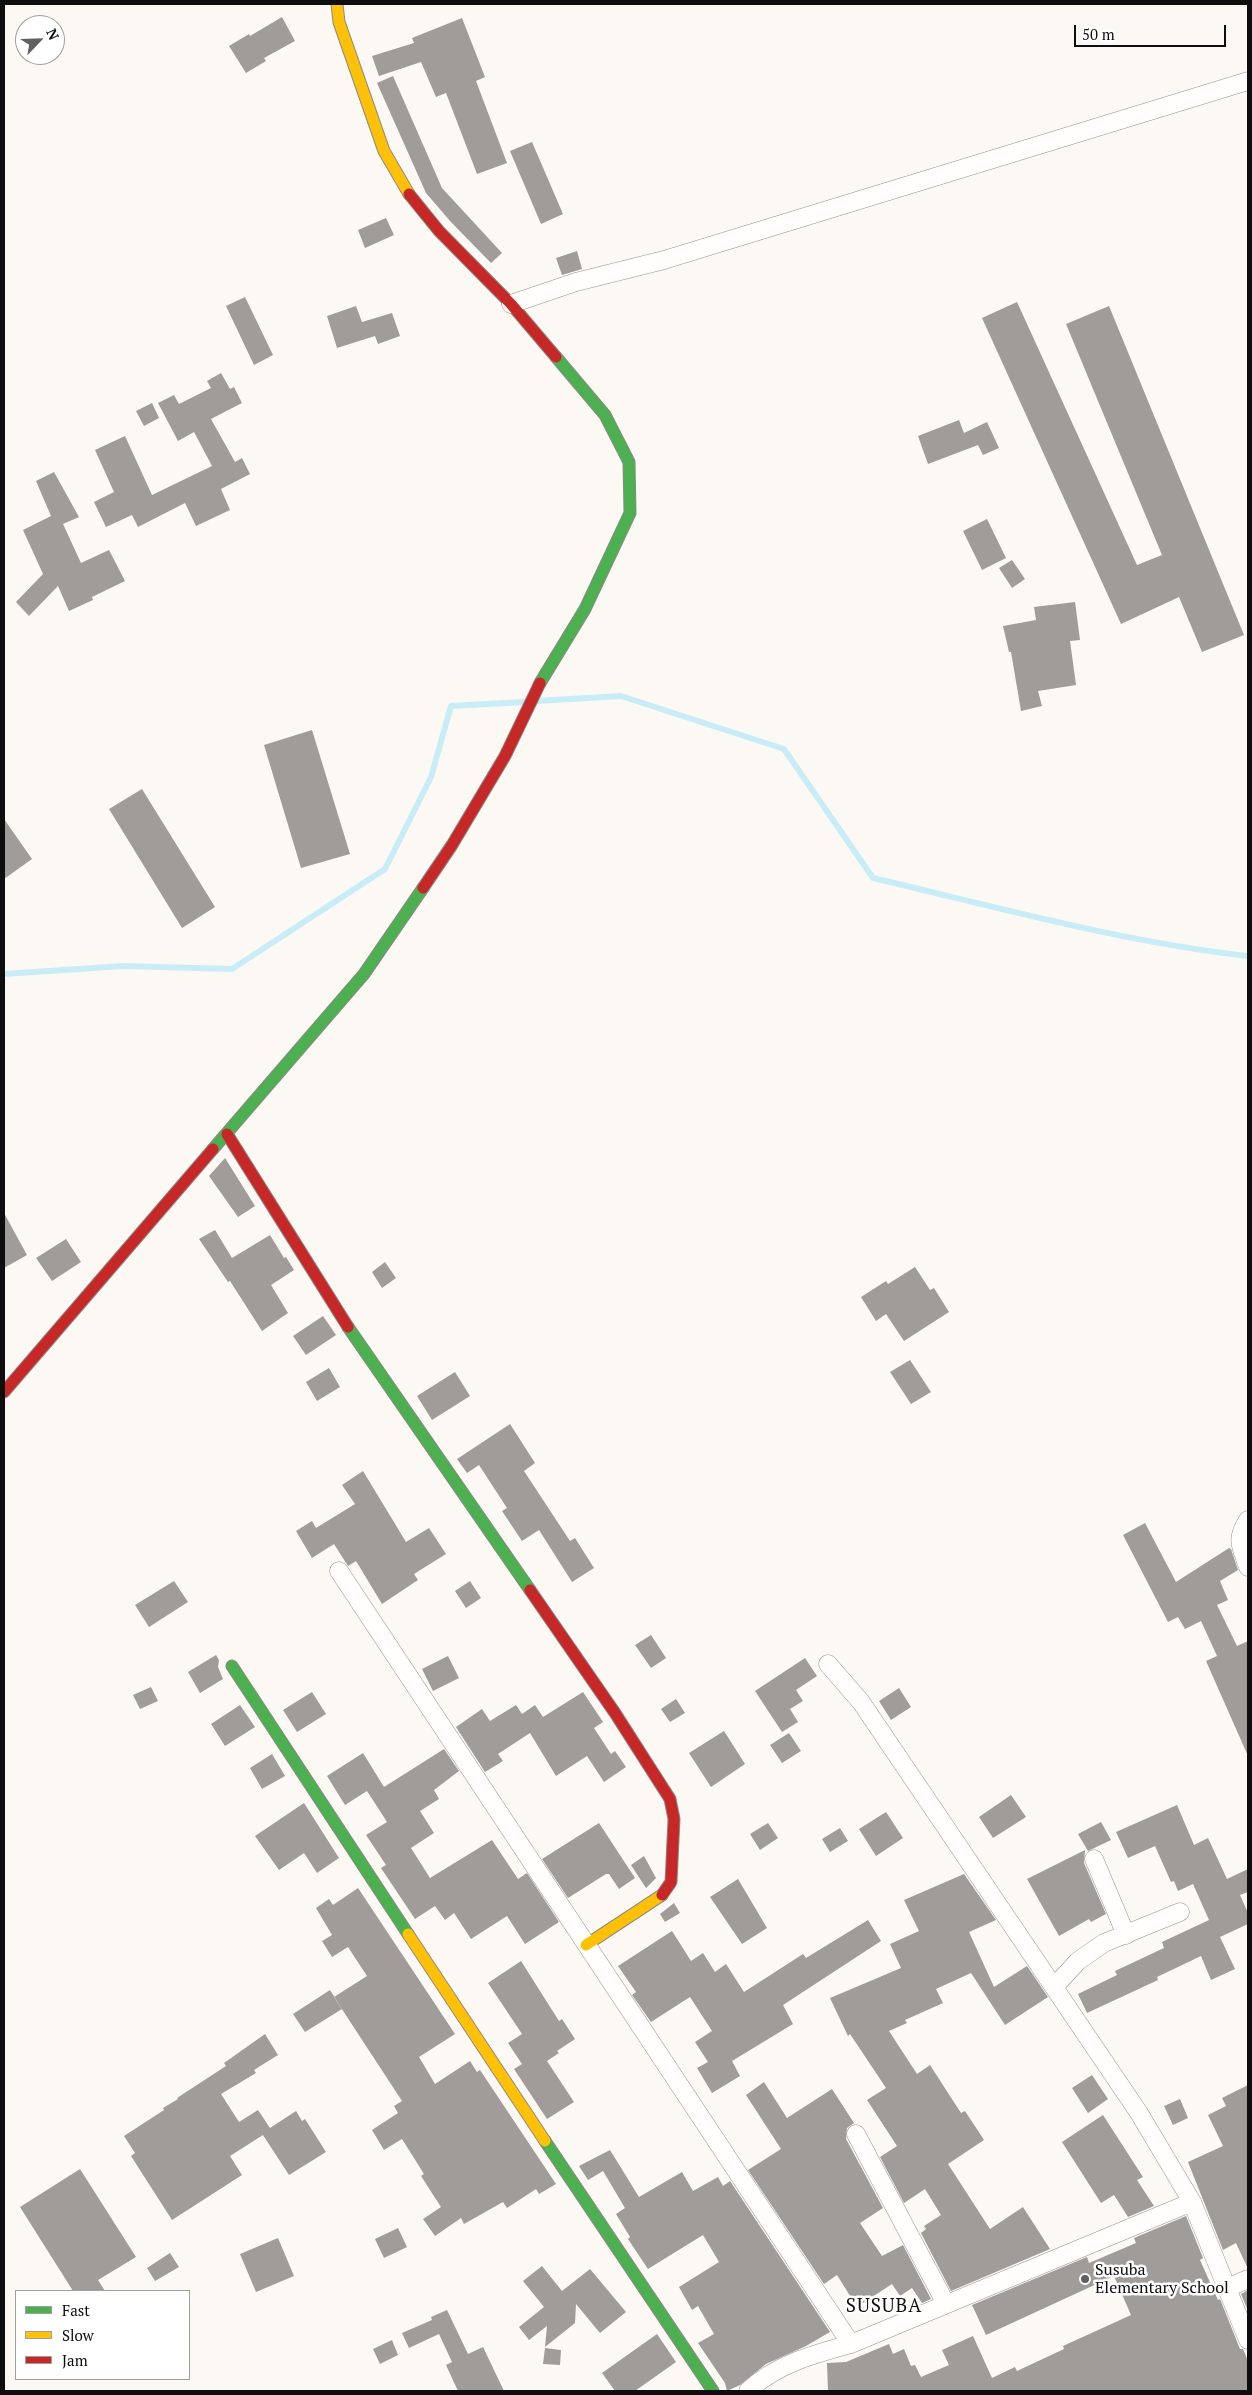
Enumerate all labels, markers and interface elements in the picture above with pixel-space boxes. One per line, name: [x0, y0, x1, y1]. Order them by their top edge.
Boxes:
north arrow: [15, 15, 65, 65]
scale bar: [1077, 15, 1230, 47]
text: 50 m: [1082, 24, 1115, 44]
text: N: [42, 25, 64, 43]
place label: Susuba Elementary School: [1095, 2260, 1229, 2298]
marker: Susuba Elementary School: [1079, 2273, 1091, 2285]
legend: [15, 2290, 190, 2380]
district label: SUSUBA: [845, 2296, 923, 2318]
text: Fast: [62, 2300, 90, 2320]
text: Slow: [62, 2325, 94, 2345]
text: Jam: [62, 2350, 88, 2370]

